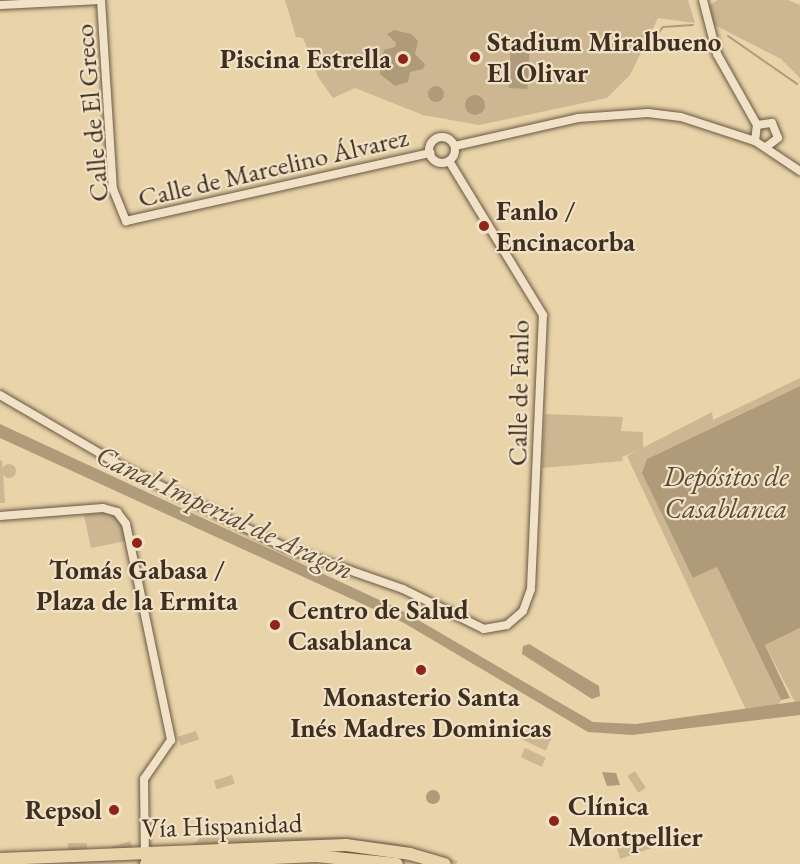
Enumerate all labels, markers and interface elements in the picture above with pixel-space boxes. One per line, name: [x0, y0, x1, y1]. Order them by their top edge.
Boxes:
street label: Calle de El Greco: [67, 23, 115, 203]
place label: Stadium Miralbueno El Olivar: [487, 25, 721, 88]
place label: Piscina Estrella: [220, 43, 391, 75]
marker: Stadium Miralbueno El Olivar: [468, 50, 482, 64]
marker: Piscina Estrella: [396, 52, 410, 66]
street label: Calle de Marcelino Álvarez: [135, 120, 411, 214]
place label: Fanlo / Encinacorba: [496, 194, 635, 257]
marker: Fanlo / Encinacorba: [477, 219, 491, 233]
street label: Calle de Fanlo: [501, 320, 535, 466]
water label: Canal Imperial de Aragón: [91, 438, 359, 586]
water label: Depósitos de Casablanca: [663, 459, 789, 525]
marker: Tomás Gabasa / Plaza de la Ermita: [130, 536, 144, 550]
place label: Tomás Gabasa / Plaza de la Ermita: [36, 553, 238, 616]
place label: Centro de Salud Casablanca: [288, 593, 469, 656]
marker: Centro de Salud Casablanca: [266, 616, 284, 634]
marker: Monasterio Santa Inés Madres Dominicas: [414, 663, 428, 677]
place label: Monasterio Santa Inés Madres Dominicas: [290, 680, 552, 743]
place label: Clínica Montpellier: [568, 789, 703, 852]
place label: Repsol: [25, 794, 102, 826]
marker: Repsol: [107, 803, 121, 817]
street label: Vía Hispanidad: [141, 806, 303, 844]
marker: Clínica Montpellier: [545, 812, 563, 830]

